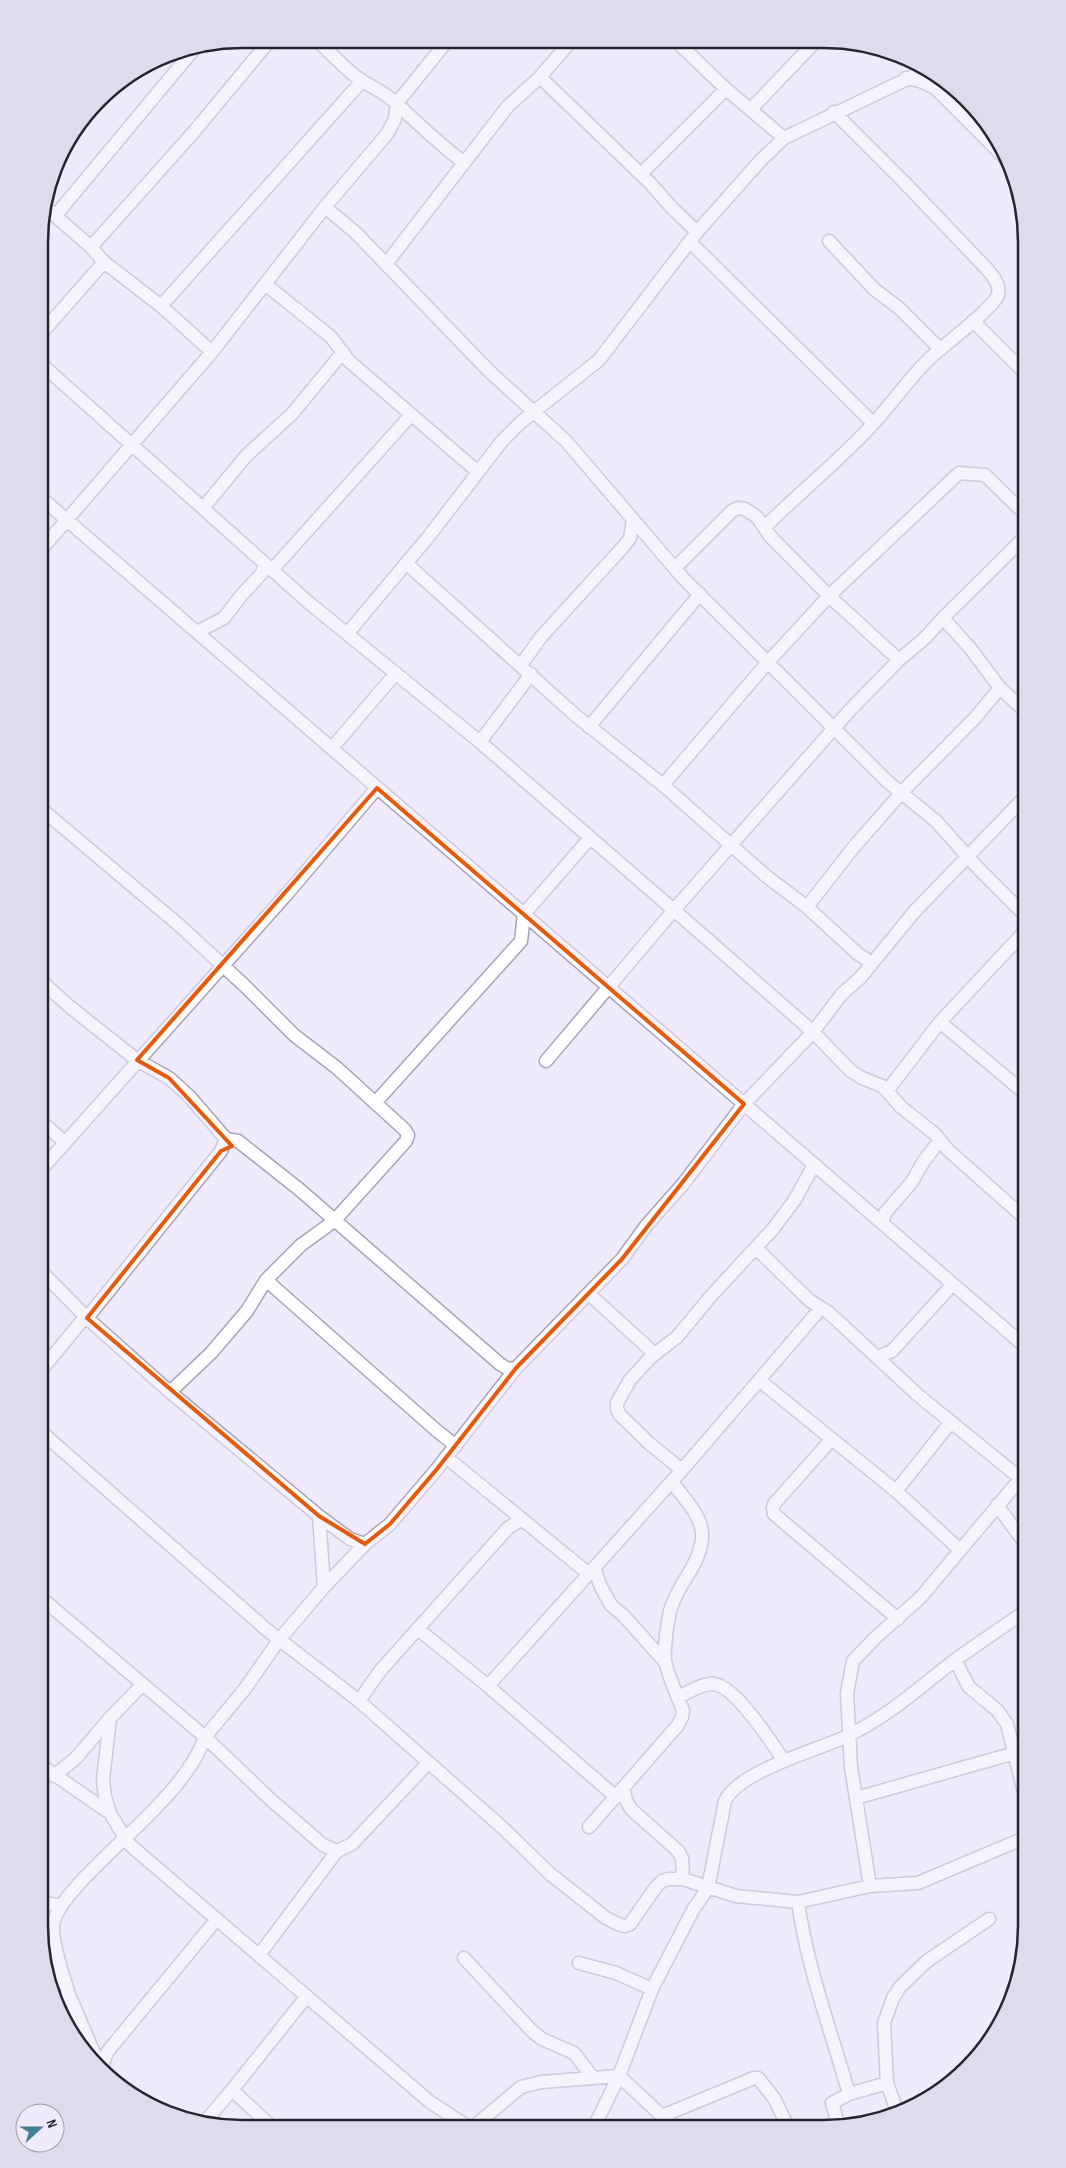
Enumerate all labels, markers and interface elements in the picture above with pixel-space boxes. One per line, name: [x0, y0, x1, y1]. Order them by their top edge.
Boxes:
north arrow: [15, 2103, 65, 2153]
text: N: [42, 2117, 61, 2130]

